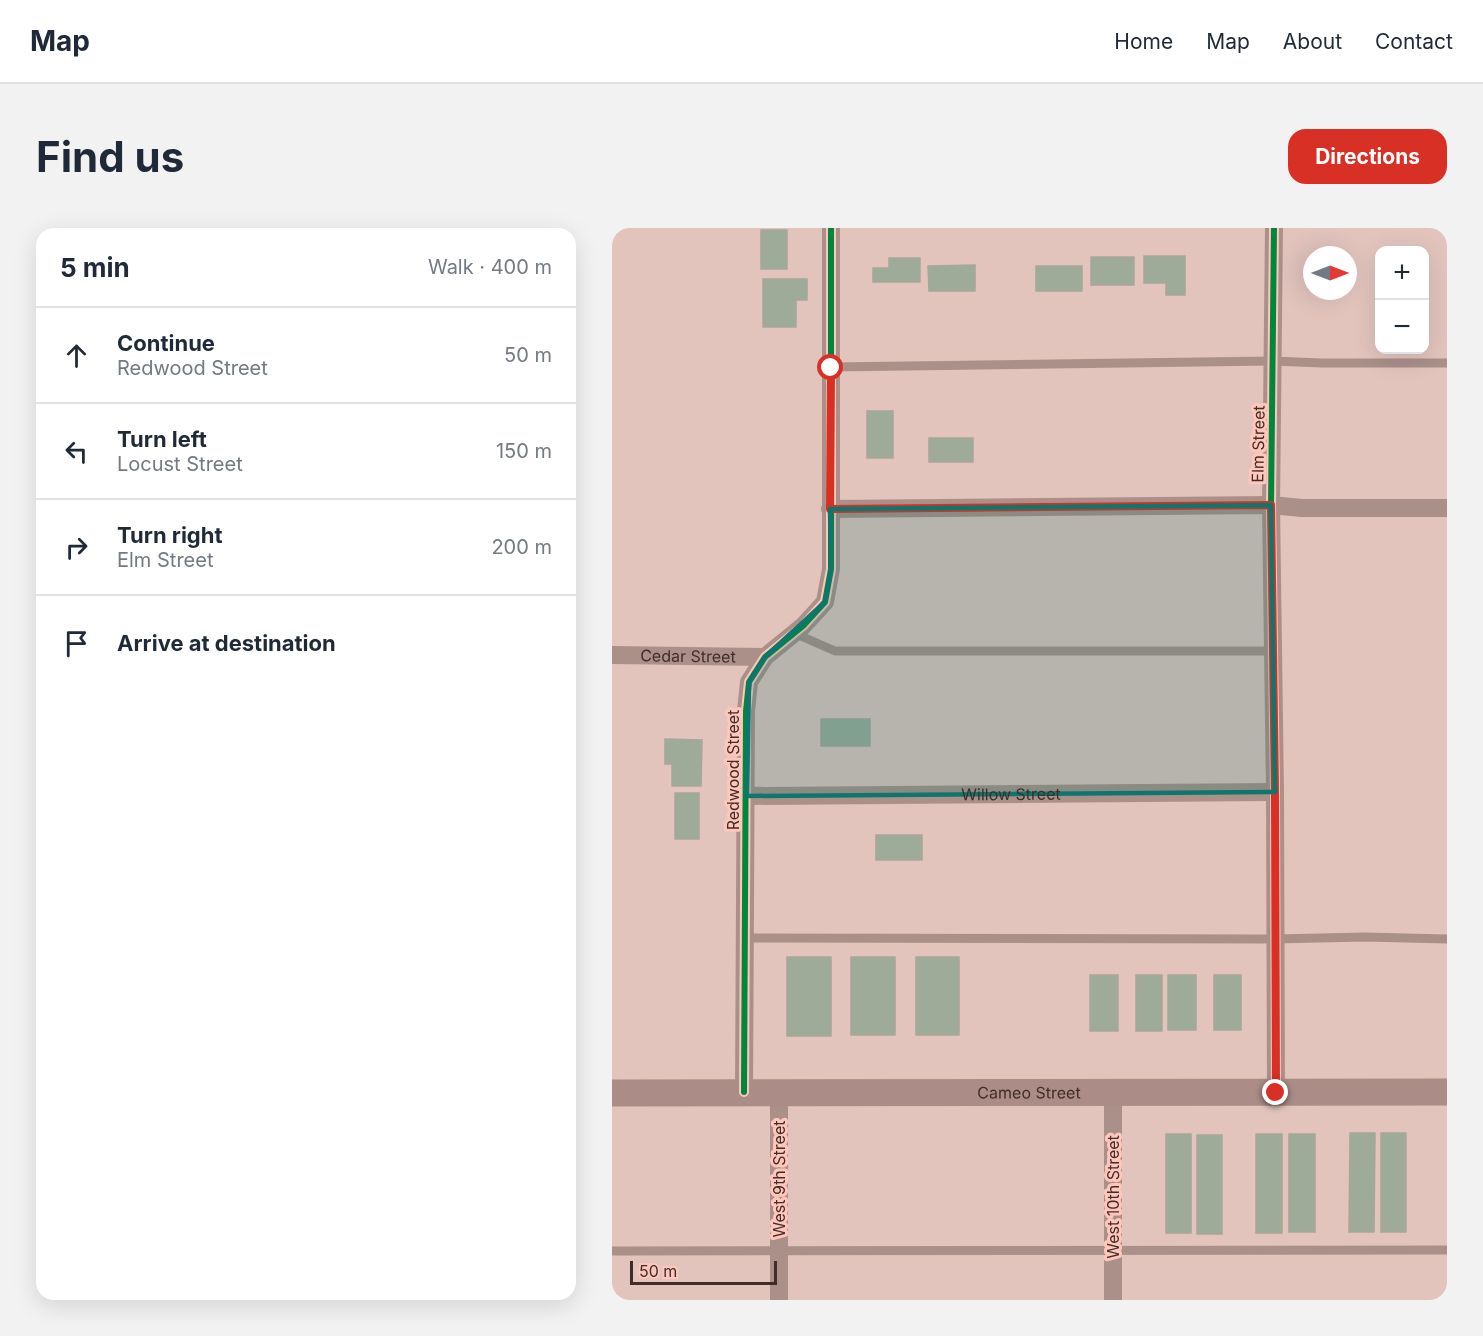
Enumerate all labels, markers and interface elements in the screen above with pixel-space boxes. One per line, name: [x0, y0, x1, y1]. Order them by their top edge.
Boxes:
text: Map: [30, 24, 90, 58]
text: Home: [1114, 29, 1173, 54]
text: Map: [1206, 29, 1250, 54]
text: About: [1283, 29, 1342, 54]
text: Contact: [1375, 29, 1453, 54]
button: Directions: [1288, 129, 1447, 184]
text: Find us: [36, 131, 184, 182]
north arrow: [1303, 246, 1357, 300]
map controls: [1375, 246, 1429, 354]
button: +: [1375, 246, 1429, 300]
text: 5 min: [60, 252, 130, 283]
text: Walk · 400 m: [428, 255, 552, 279]
button: −: [1375, 300, 1429, 354]
text: Continue: [117, 330, 215, 356]
icon: ahead: [60, 339, 93, 372]
text: 50 m: [504, 343, 552, 367]
route start: [817, 354, 843, 380]
text: Redwood Street: [117, 356, 268, 380]
street label: Elm Street: [1247, 405, 1269, 483]
text: Turn left: [117, 426, 207, 452]
icon: left: [60, 435, 93, 468]
text: 150 m: [496, 439, 552, 463]
text: Locust Street: [117, 452, 243, 476]
text: Turn right: [117, 522, 223, 548]
icon: right: [60, 531, 93, 564]
text: 200 m: [491, 535, 552, 559]
text: Elm Street: [117, 548, 213, 572]
icon: arrive: [60, 627, 93, 660]
text: Arrive at destination: [117, 630, 336, 656]
street label: Cedar Street: [640, 645, 736, 667]
street label: Redwood Street: [723, 710, 743, 830]
street label: Willow Street: [961, 784, 1061, 804]
route end: [1262, 1079, 1288, 1105]
street label: Cameo Street: [977, 1082, 1081, 1103]
street label: West 9th Street: [769, 1121, 789, 1237]
street label: West 10th Street: [1103, 1135, 1123, 1259]
scale bar: [630, 1258, 777, 1286]
text: 50 m: [639, 1261, 677, 1281]

